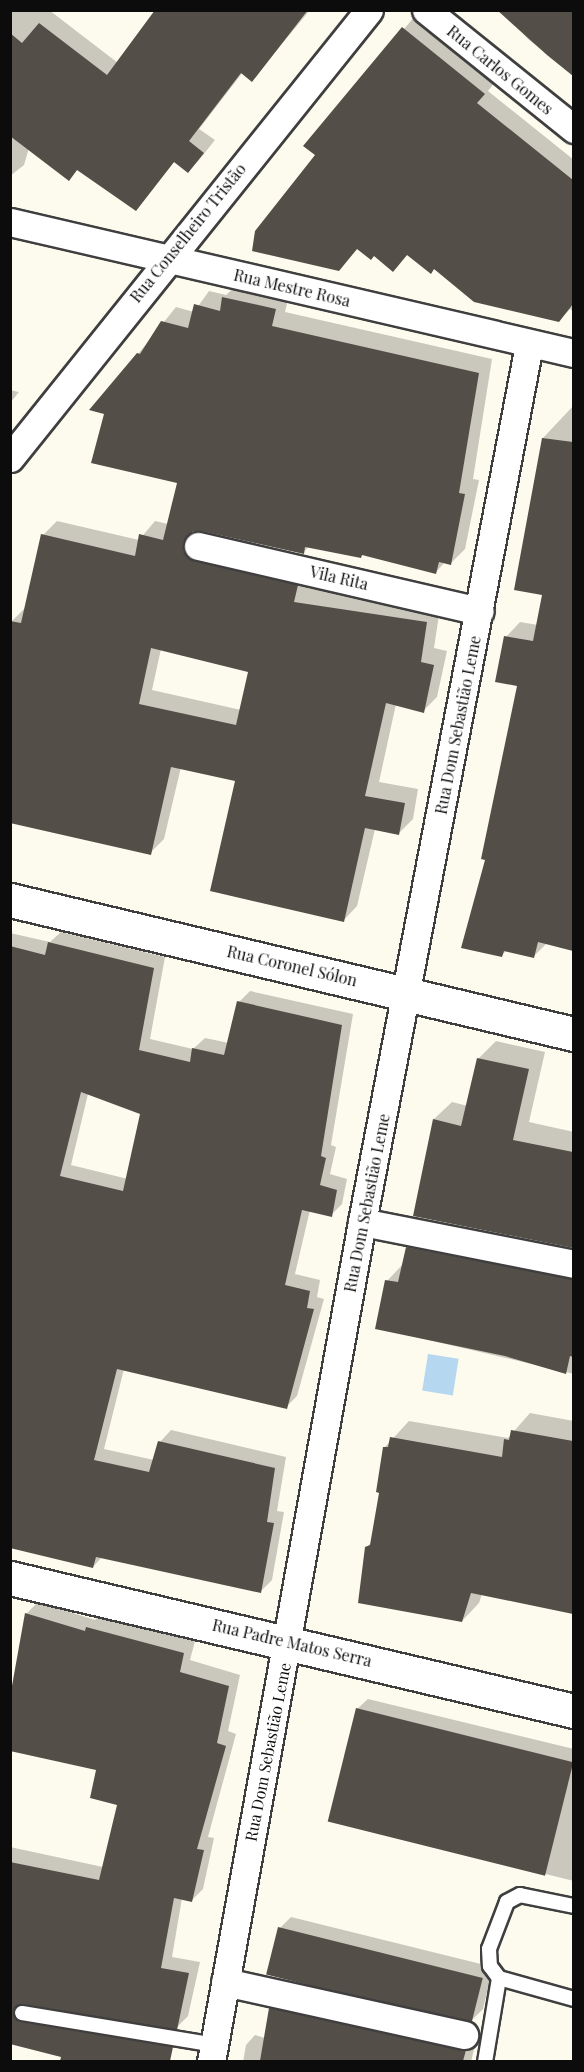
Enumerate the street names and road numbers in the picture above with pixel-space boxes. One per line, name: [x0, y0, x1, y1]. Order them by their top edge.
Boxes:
street label: Rua Carlos Gomes: [443, 21, 557, 119]
street label: Rua Conselheiro Tristão: [126, 159, 250, 307]
street label: Rua Mestre Rosa: [232, 265, 352, 311]
street label: Vila Rita: [308, 562, 370, 594]
street label: Rua Dom Sebastião Leme: [431, 634, 485, 816]
street label: Rua Coronel Sólon: [225, 942, 359, 990]
street label: Rua Dom Sebastião Leme: [340, 1112, 394, 1294]
street label: Rua Padre Matos Serra: [210, 1615, 374, 1671]
street label: Rua Dom Sebastião Leme: [241, 1661, 295, 1843]

